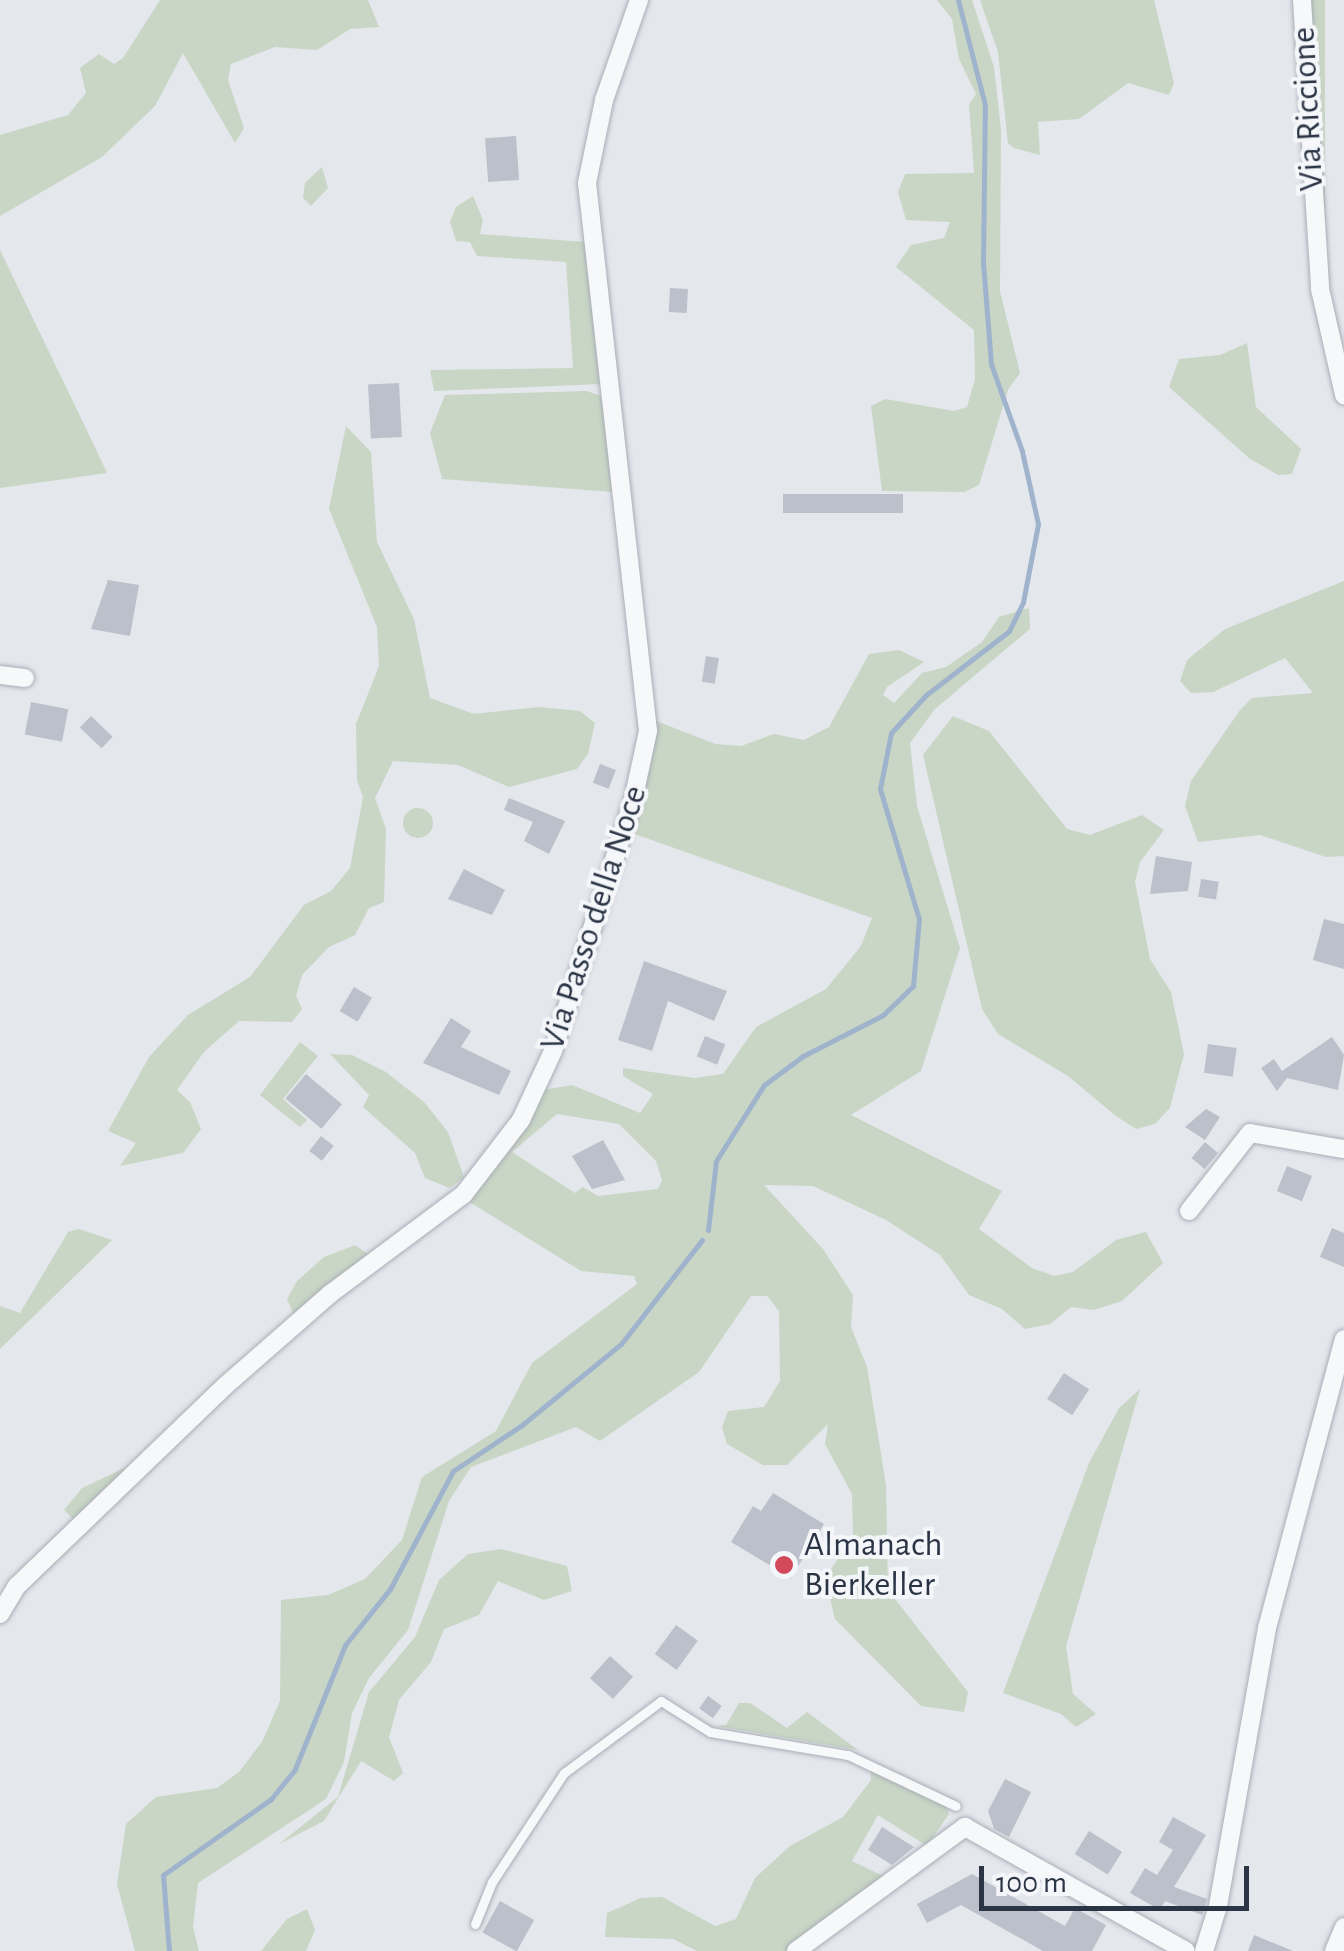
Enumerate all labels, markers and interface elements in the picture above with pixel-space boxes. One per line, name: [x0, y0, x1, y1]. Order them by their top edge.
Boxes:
street label: Via Riccione: [1283, 26, 1333, 192]
street label: Via Passo della Noce: [531, 780, 657, 1056]
place label: Almanach Bierkeller: [804, 1524, 943, 1606]
marker: Almanach Bierkeller: [773, 1554, 795, 1576]
scale bar: [984, 1846, 1254, 1908]
text: 100 m: [996, 1868, 1067, 1898]

